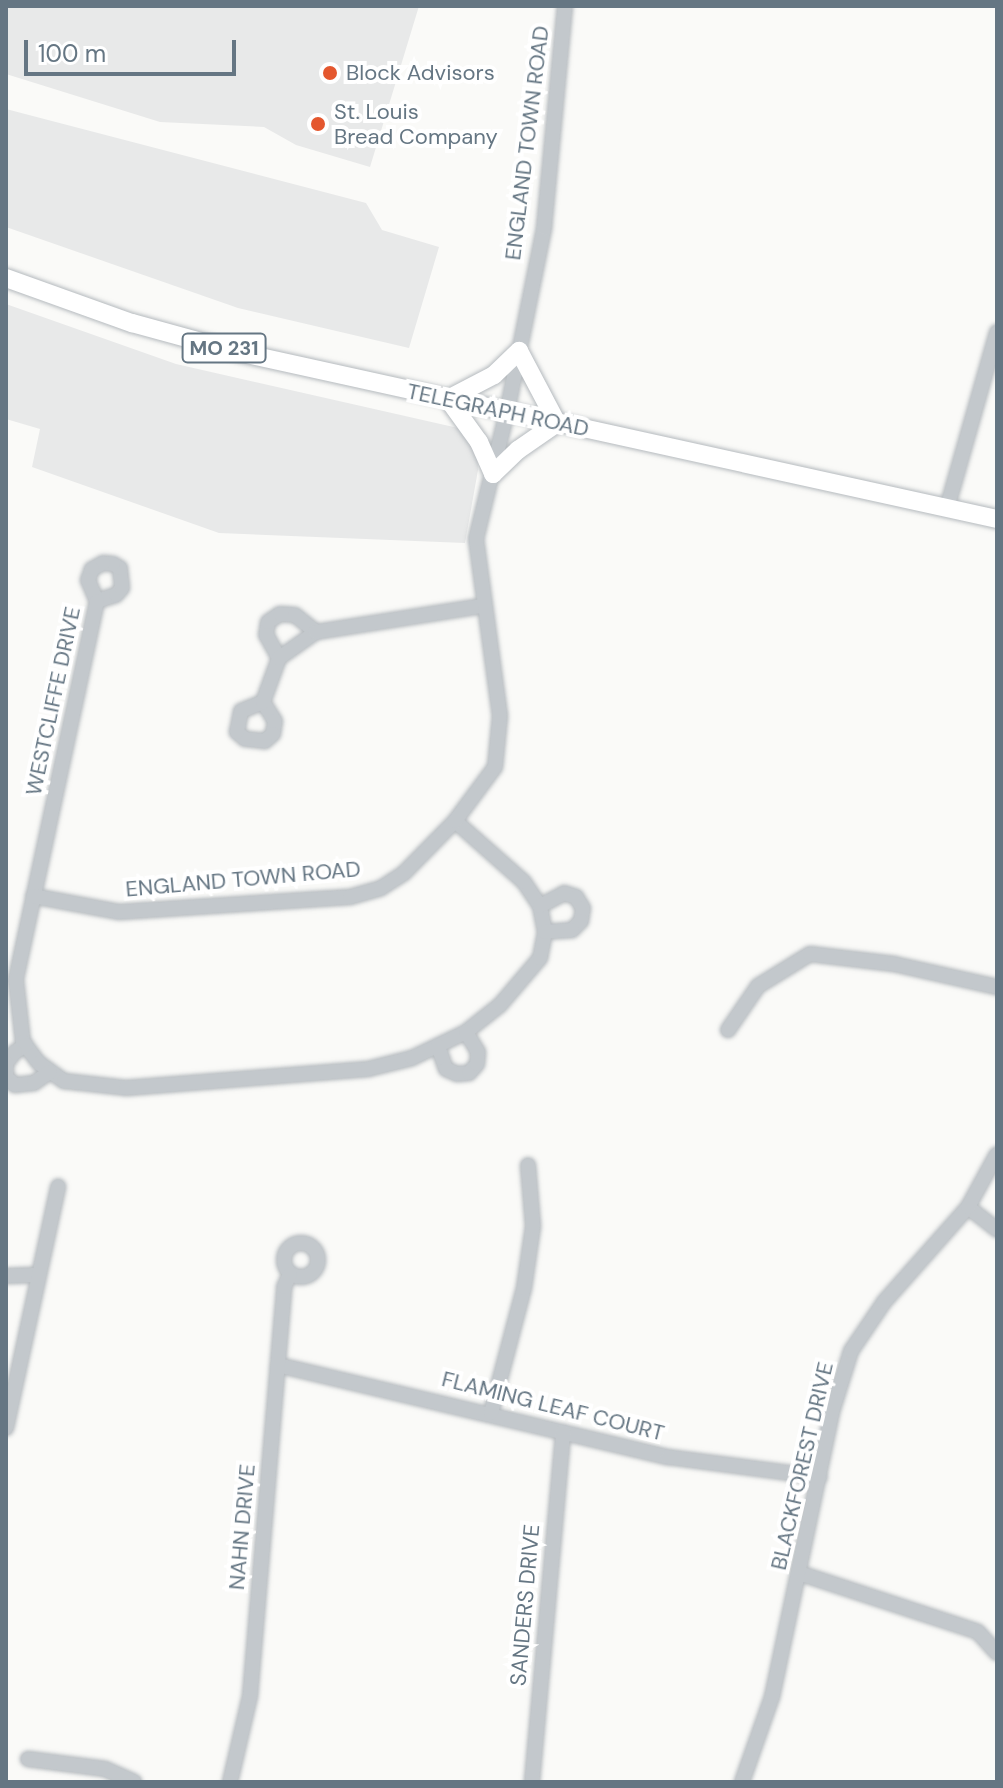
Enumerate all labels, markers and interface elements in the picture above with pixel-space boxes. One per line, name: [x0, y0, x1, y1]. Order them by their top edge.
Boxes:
scale bar: [28, 24, 240, 74]
street label: ENGLAND TOWN ROAD: [500, 24, 554, 262]
text: 100 m: [38, 38, 106, 69]
place label: Block Advisors: [346, 60, 495, 86]
marker: Block Advisors: [321, 64, 339, 82]
place label: St. Louis Bread Company: [334, 98, 498, 150]
marker: St. Louis Bread Company: [309, 115, 327, 133]
road number: MO 231: [180, 332, 268, 364]
street label: TELEGRAPH ROAD: [405, 378, 591, 442]
street label: WESTCLIFFE DRIVE: [20, 604, 86, 798]
street label: ENGLAND TOWN ROAD: [124, 856, 362, 902]
street label: BLACKFOREST DRIVE: [765, 1359, 839, 1573]
street label: FLAMING LEAF COURT: [439, 1366, 667, 1446]
street label: NAHN DRIVE: [223, 1463, 261, 1591]
street label: SANDERS DRIVE: [505, 1523, 545, 1687]

